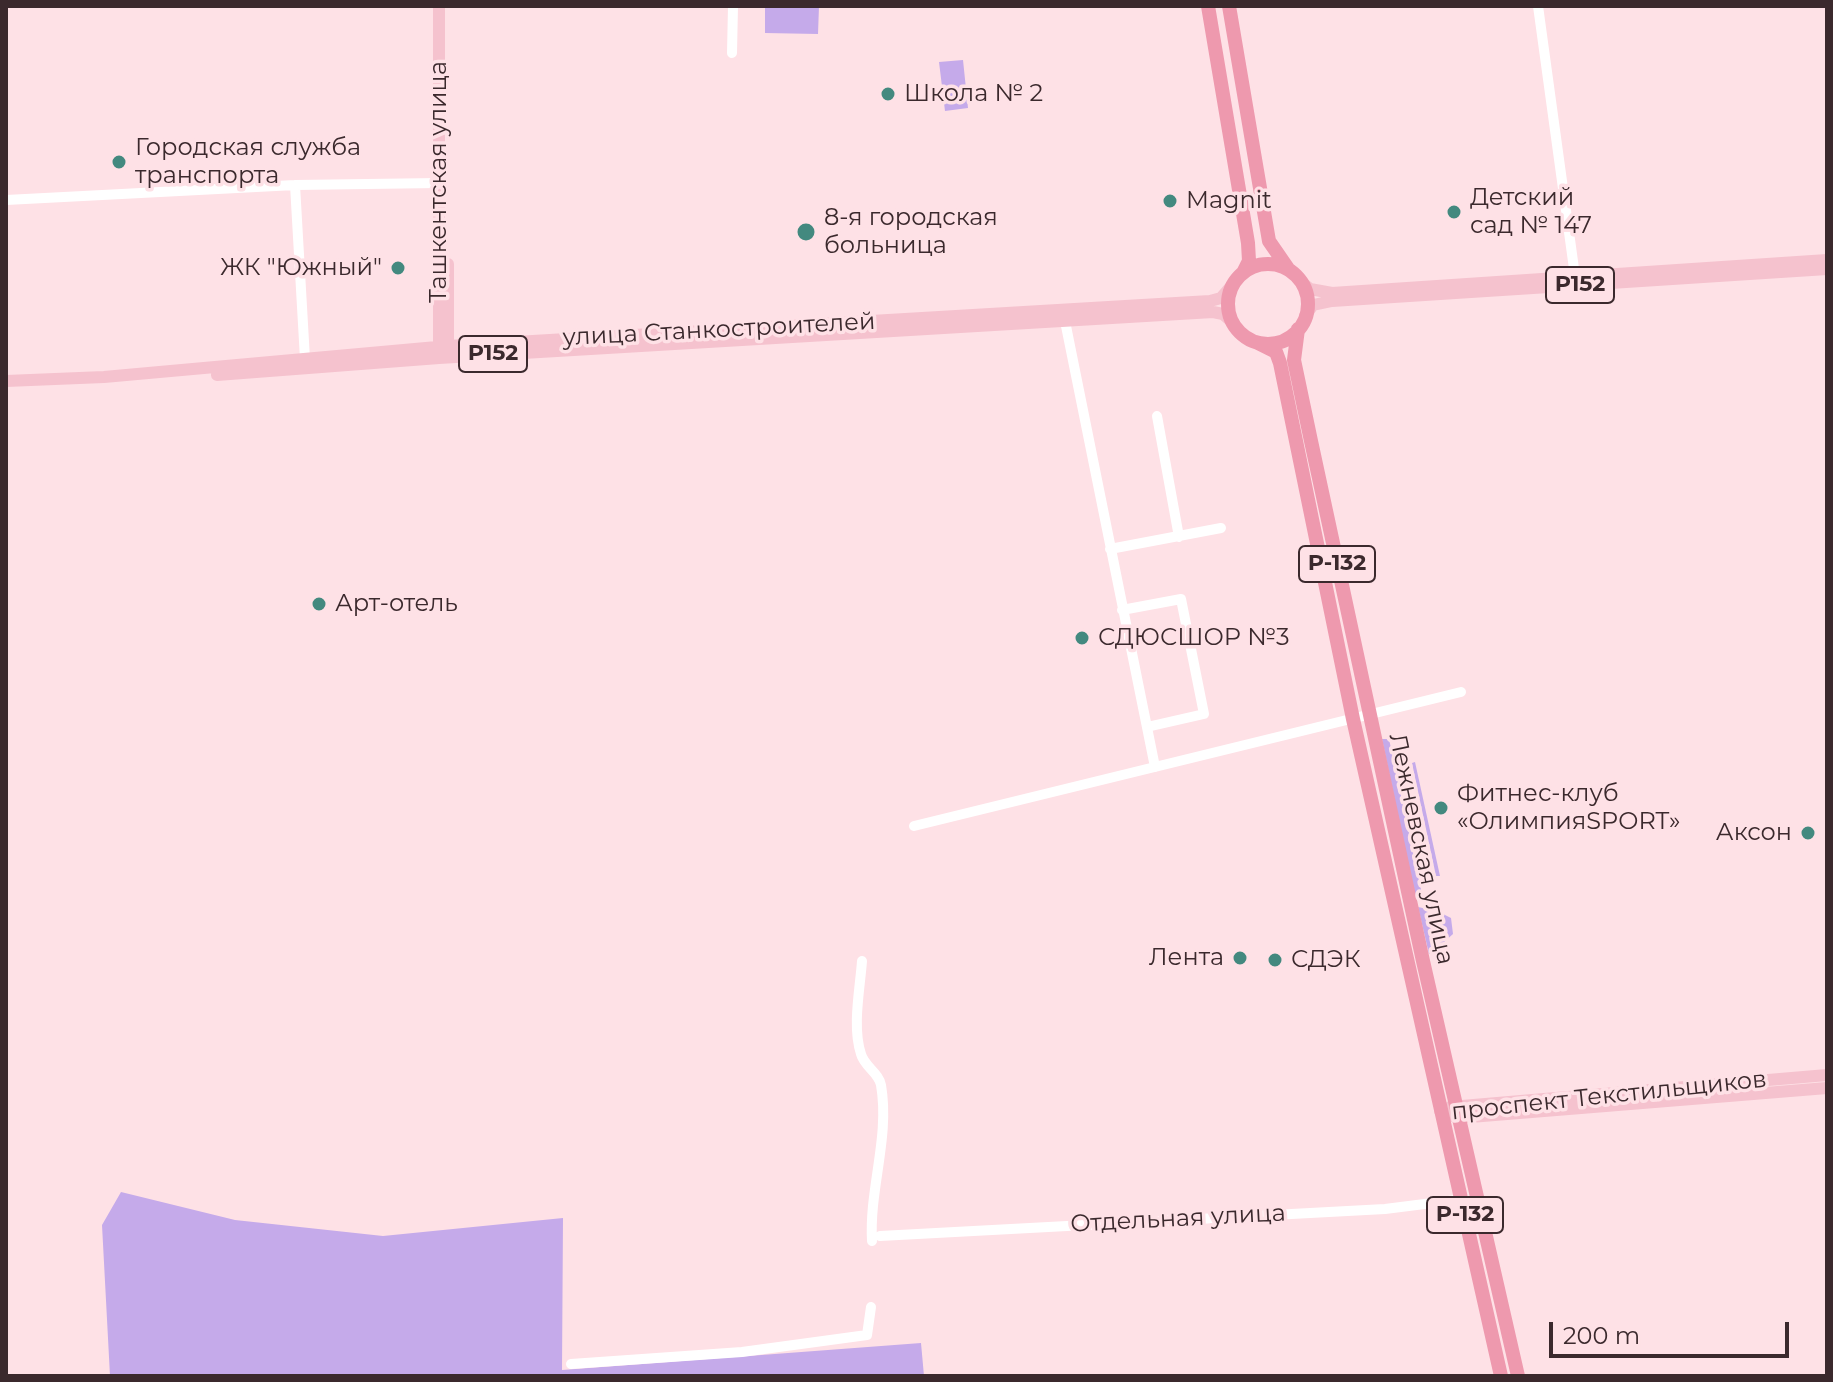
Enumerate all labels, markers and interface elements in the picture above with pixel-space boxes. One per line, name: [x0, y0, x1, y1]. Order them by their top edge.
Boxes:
street label: Ташкентская улица: [425, 61, 453, 303]
place label: Школа № 2: [904, 80, 1043, 108]
marker: Школа № 2: [879, 85, 897, 103]
place label: Городская служба транспорта: [135, 134, 361, 190]
marker: Городская служба транспорта: [110, 153, 128, 171]
place label: Детский сад № 147: [1470, 184, 1592, 240]
place label: Magnit: [1186, 187, 1272, 215]
marker: Magnit: [1161, 192, 1179, 210]
marker: Детский сад № 147: [1445, 203, 1463, 221]
place label: 8-я городская больница: [824, 204, 998, 260]
marker: 8-я городская больница: [795, 221, 817, 243]
place label: ЖК "Южный": [220, 254, 382, 282]
marker: ЖК "Южный": [389, 259, 407, 277]
road number: Р152: [1546, 267, 1614, 303]
street label: улица Станкостроителей: [562, 307, 876, 353]
road number: Р152: [459, 336, 527, 372]
road number: Р-132: [1299, 546, 1375, 582]
place label: Арт-отель: [335, 590, 458, 618]
marker: Арт-отель: [310, 595, 328, 613]
place label: СДЮСШОР №3: [1098, 624, 1290, 652]
marker: СДЮСШОР №3: [1073, 629, 1091, 647]
street label: Лежневская улица: [1382, 731, 1460, 967]
place label: Фитнес-клуб «ОлимпияSPORT»: [1457, 780, 1681, 836]
marker: Фитнес-клуб «ОлимпияSPORT»: [1432, 799, 1450, 817]
place label: Аксон: [1716, 819, 1792, 847]
marker: Аксон: [1799, 824, 1817, 842]
place label: Лента: [1149, 944, 1224, 972]
place label: СДЭК: [1291, 946, 1361, 974]
marker: Лента: [1231, 949, 1249, 967]
marker: СДЭК: [1266, 951, 1284, 969]
street label: проспект Текстильщиков: [1450, 1065, 1768, 1127]
road number: Р-132: [1427, 1197, 1503, 1233]
street label: Отдельная улица: [1070, 1199, 1286, 1239]
scale bar: [1553, 1306, 1793, 1356]
text: 200 m: [1563, 1321, 1640, 1350]

